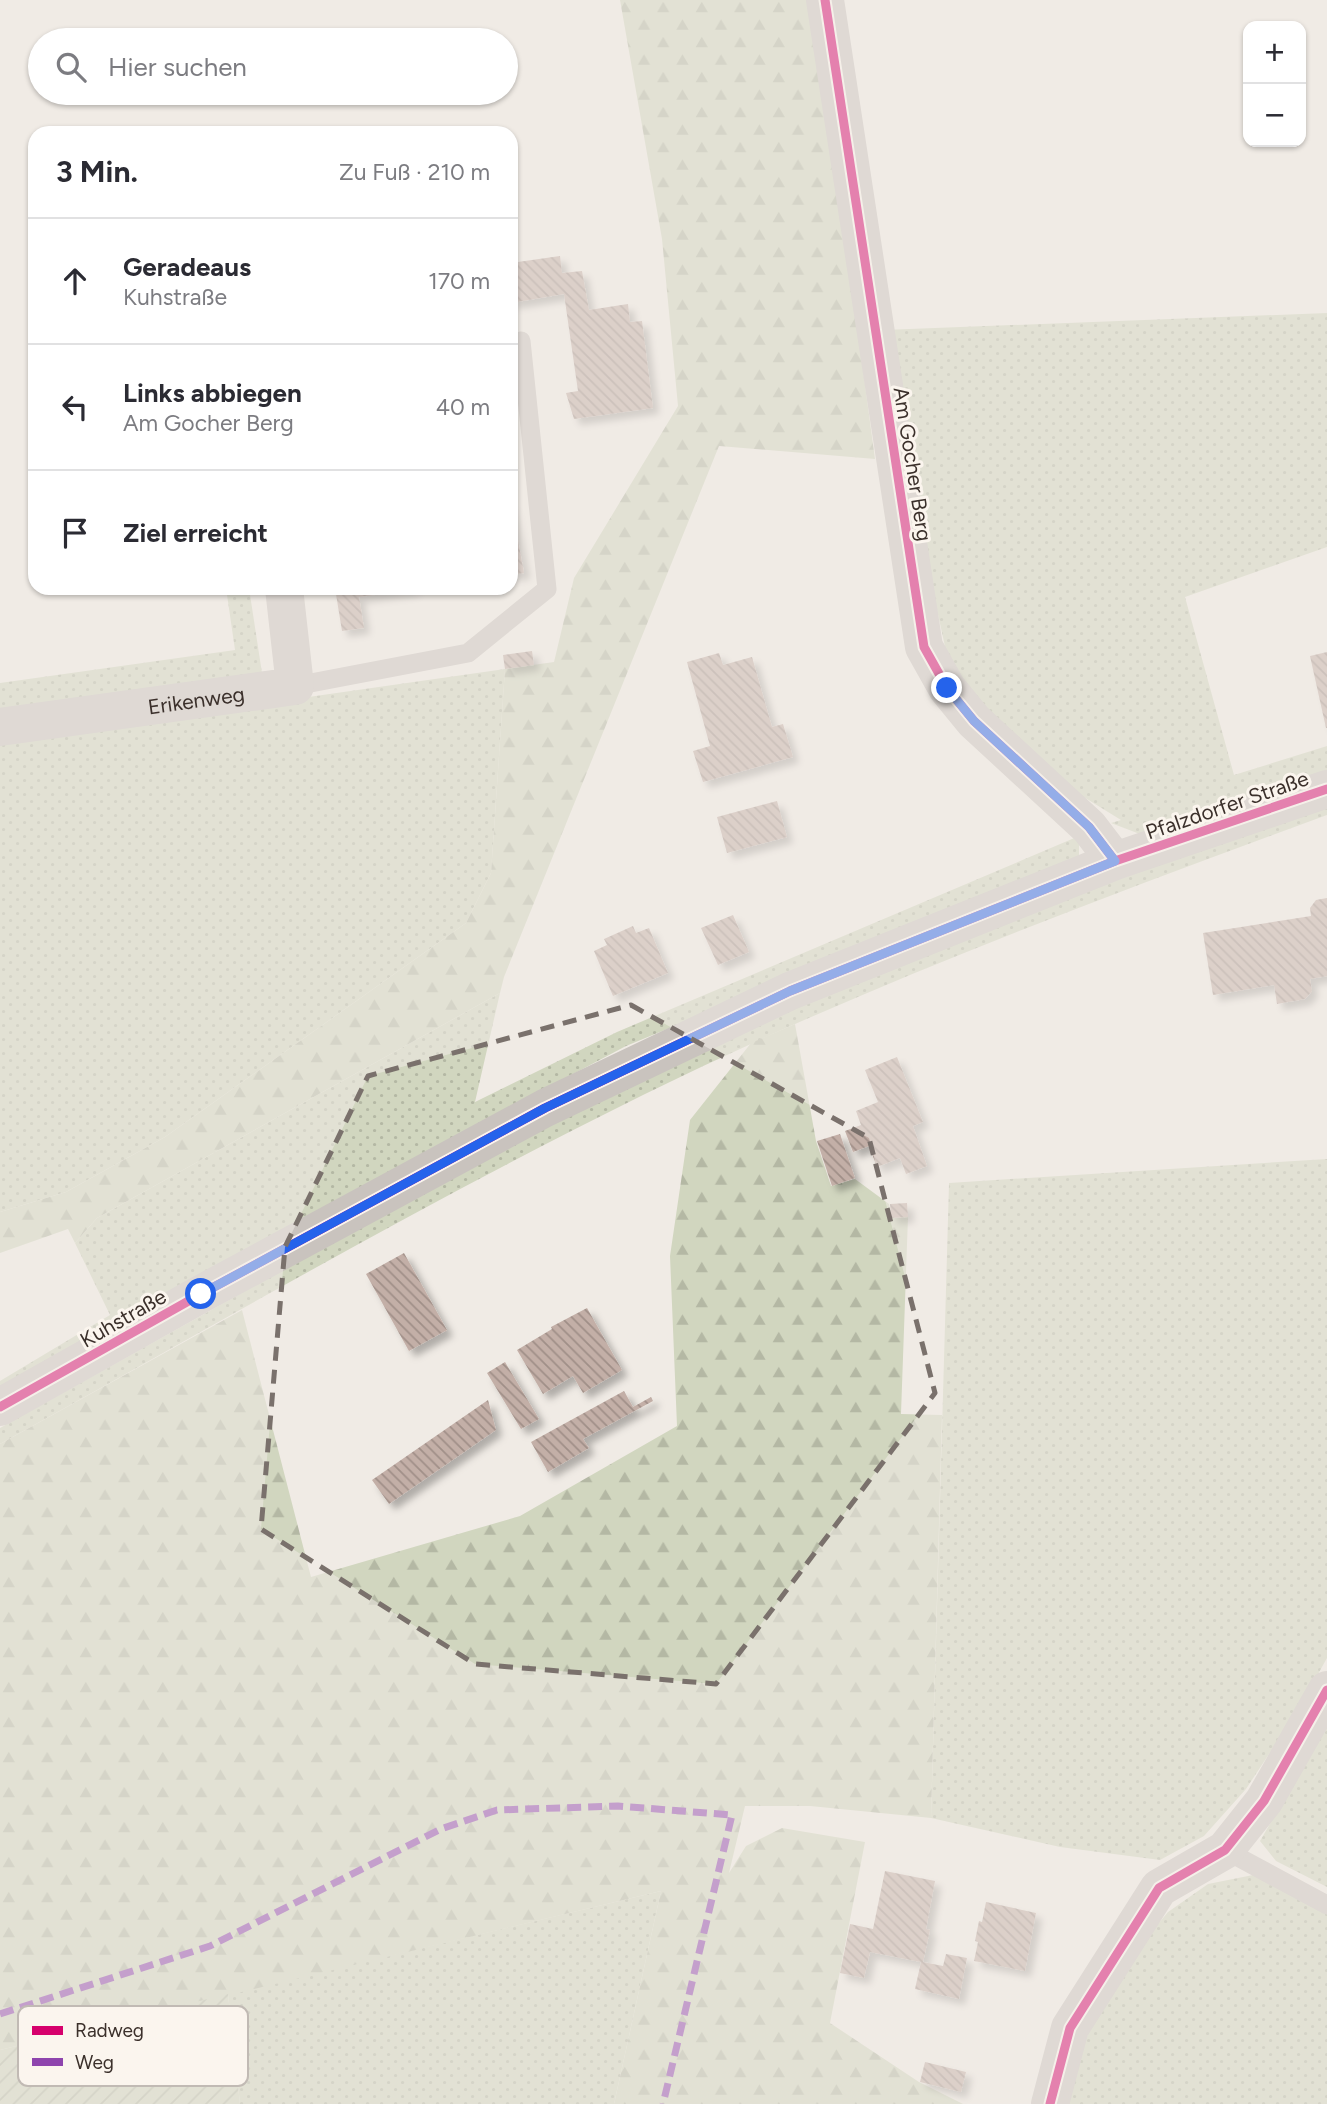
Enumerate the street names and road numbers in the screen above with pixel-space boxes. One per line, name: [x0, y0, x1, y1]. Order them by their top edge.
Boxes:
street label: Am Gocher Berg: [888, 385, 938, 543]
street label: Erikenweg: [146, 681, 246, 719]
street label: Pfalzdorfer Straße: [1142, 765, 1312, 845]
street label: Kuhstraße: [76, 1283, 170, 1353]

